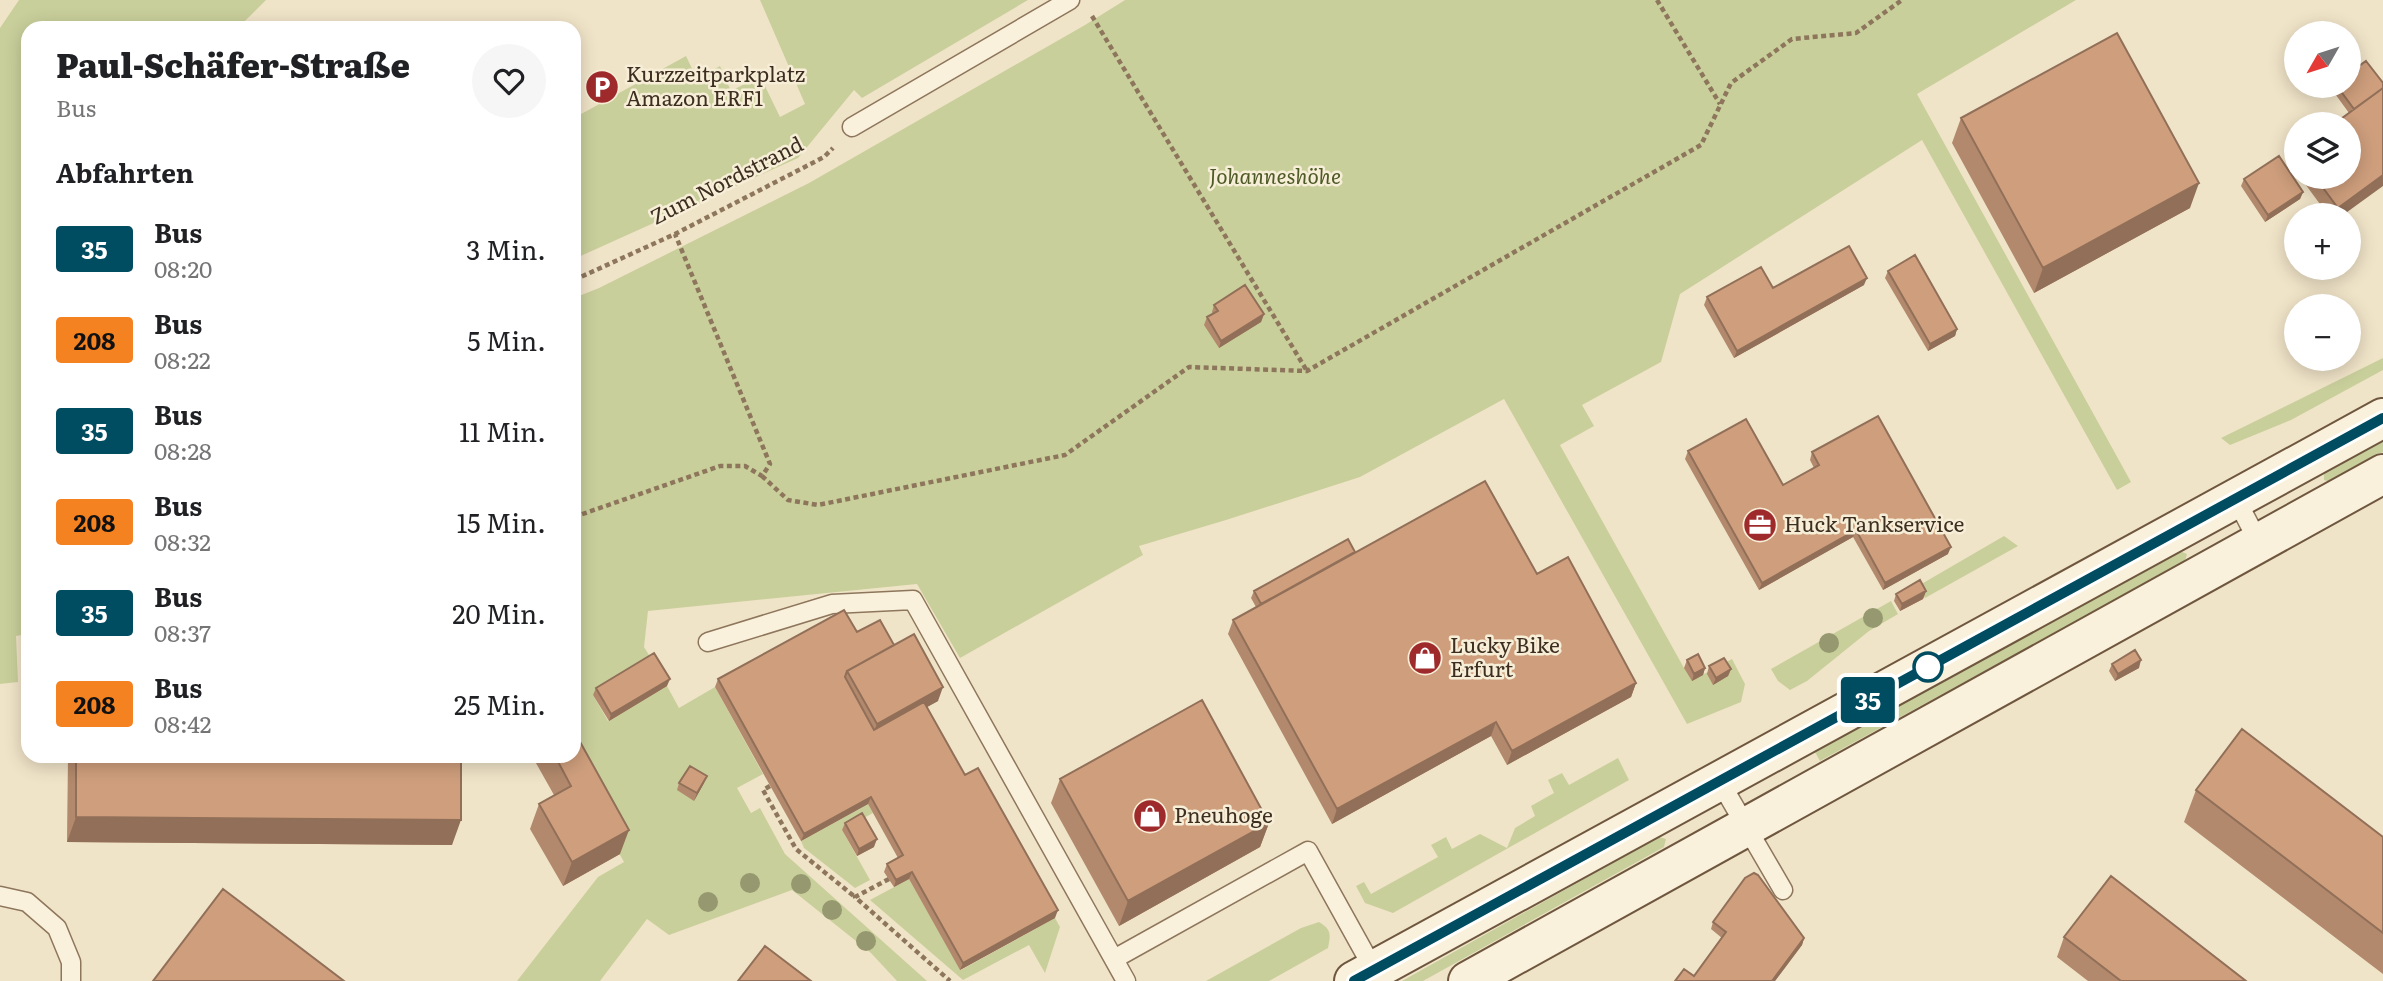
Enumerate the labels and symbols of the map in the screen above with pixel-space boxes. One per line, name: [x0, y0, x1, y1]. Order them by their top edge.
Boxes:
north arrow: [2284, 21, 2361, 98]
place label: Kurzzeitparkplatz Amazon ERF1: [626, 57, 805, 112]
parking icon: Kurzzeitparkplatz Amazon ERF1: [583, 68, 621, 106]
street label: Zum Nordstrand: [644, 127, 808, 231]
park label: Johanneshöhe: [1209, 159, 1341, 190]
office icon: Huck Tankservice: [1741, 506, 1779, 544]
place label: Huck Tankservice: [1784, 507, 1965, 538]
place label: Lucky Bike Erfurt: [1450, 628, 1560, 683]
shop icon: Lucky Bike Erfurt: [1406, 639, 1444, 677]
unlabelled marker: [1913, 652, 1943, 682]
line badge: 35: [1836, 677, 1899, 723]
shop icon: Pneuhoge: [1131, 797, 1169, 835]
place label: Pneuhoge: [1174, 798, 1273, 829]

